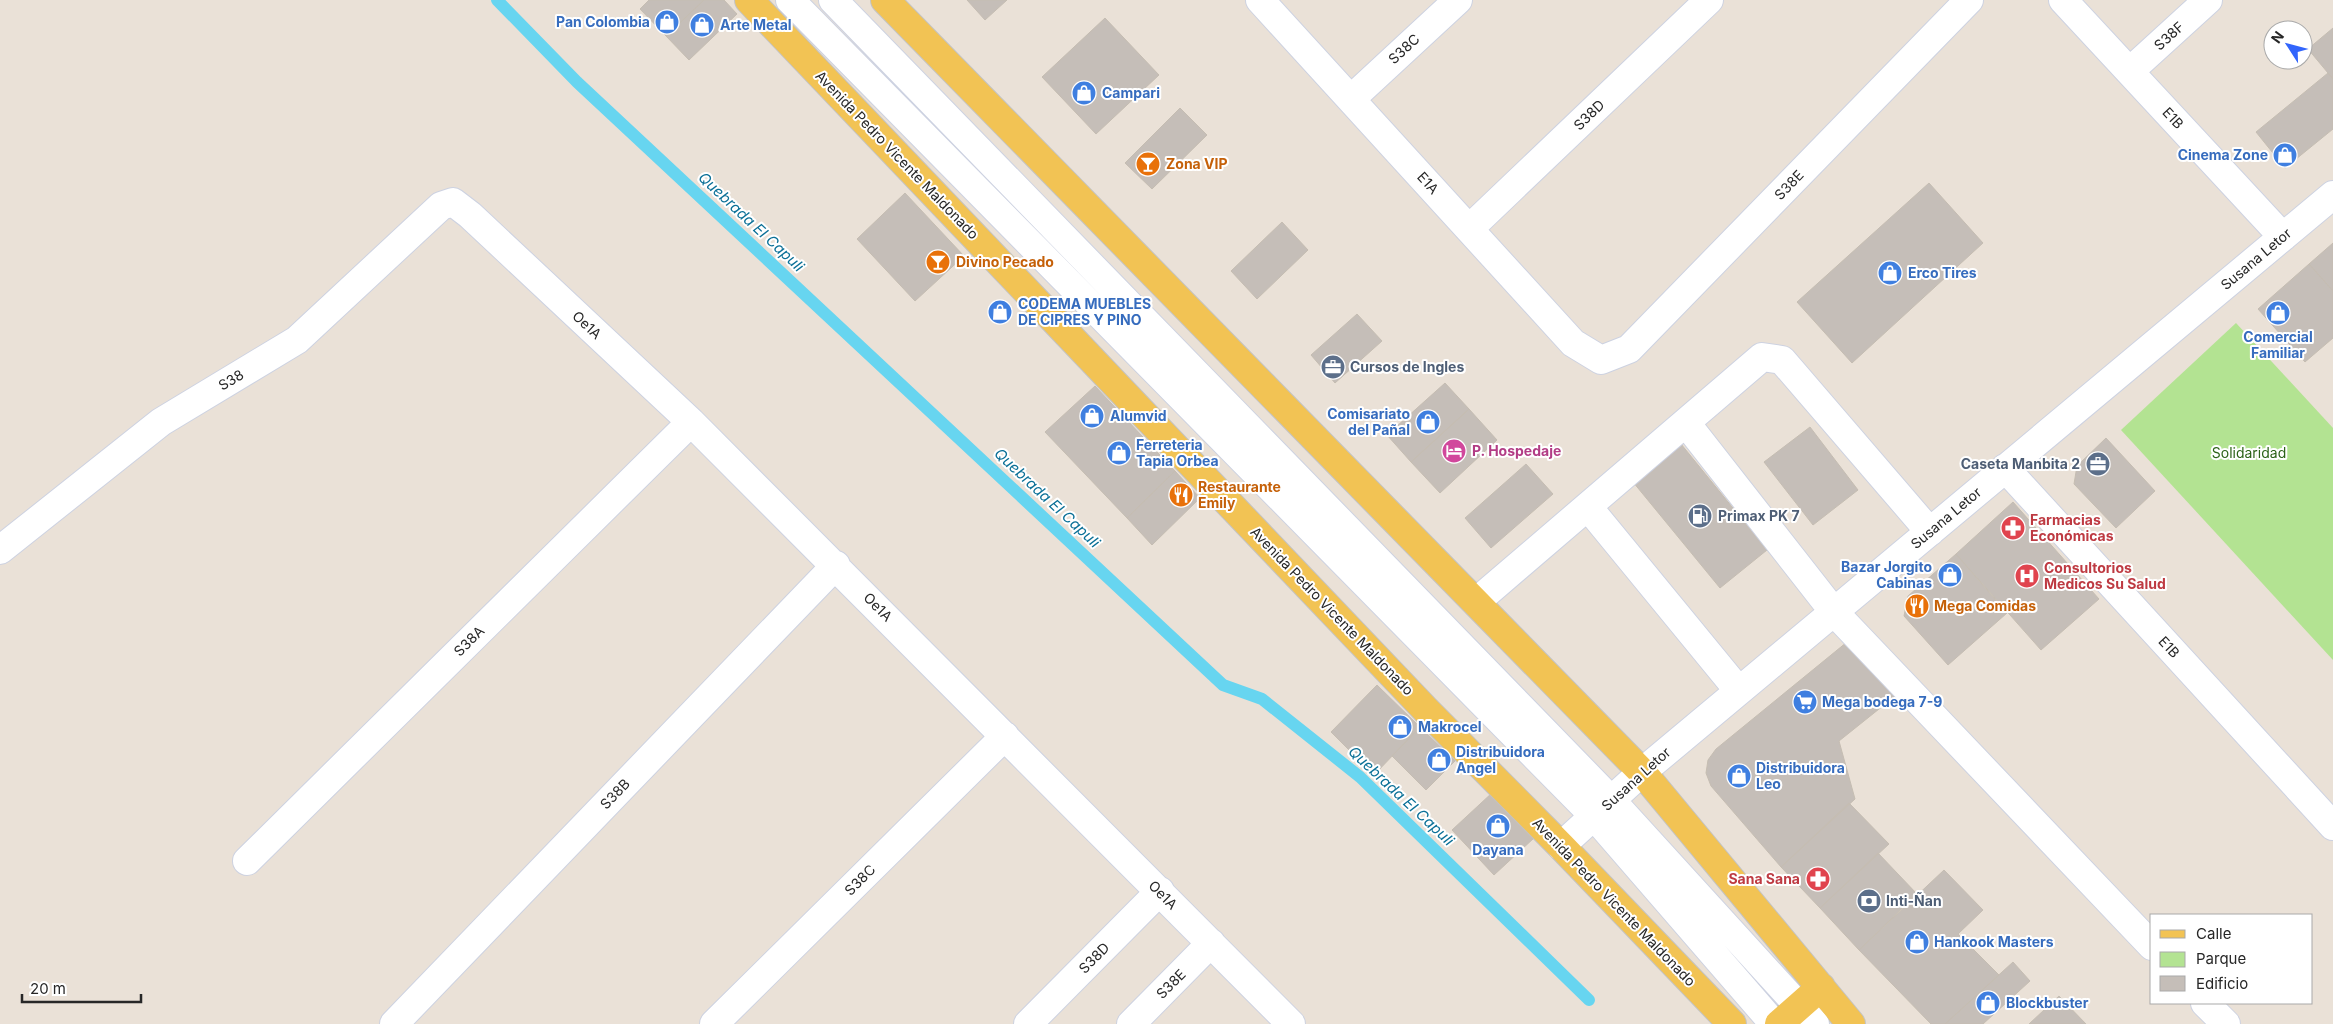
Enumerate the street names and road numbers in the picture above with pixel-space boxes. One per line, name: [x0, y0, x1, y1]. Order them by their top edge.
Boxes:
street label: S38F: [2150, 18, 2187, 54]
street label: S38C: [1385, 30, 1423, 67]
street label: Avenida Pedro Vicente Maldonado: [812, 67, 982, 242]
street label: S38D: [1570, 96, 1608, 133]
street label: E1B: [2159, 103, 2188, 132]
street label: S38E: [1770, 166, 1807, 203]
street label: E1A: [1414, 168, 1443, 197]
street label: Susana Letor: [2217, 224, 2294, 293]
street label: Oe1A: [569, 307, 606, 343]
street label: S38: [215, 366, 246, 394]
street label: Susana Letor: [1907, 483, 1984, 552]
street label: Avenida Pedro Vicente Maldonado: [1247, 523, 1417, 698]
street label: Oe1A: [860, 589, 897, 625]
street label: S38A: [450, 622, 488, 659]
street label: E1B: [2155, 632, 2184, 661]
street label: Susana Letor: [1598, 743, 1674, 814]
street label: S38B: [596, 775, 633, 812]
street label: Avenida Pedro Vicente Maldonado: [1529, 814, 1699, 989]
street label: S38C: [841, 861, 879, 899]
street label: Oe1A: [1145, 877, 1182, 913]
street label: S38D: [1075, 939, 1113, 977]
street label: S38E: [1152, 965, 1189, 1002]

